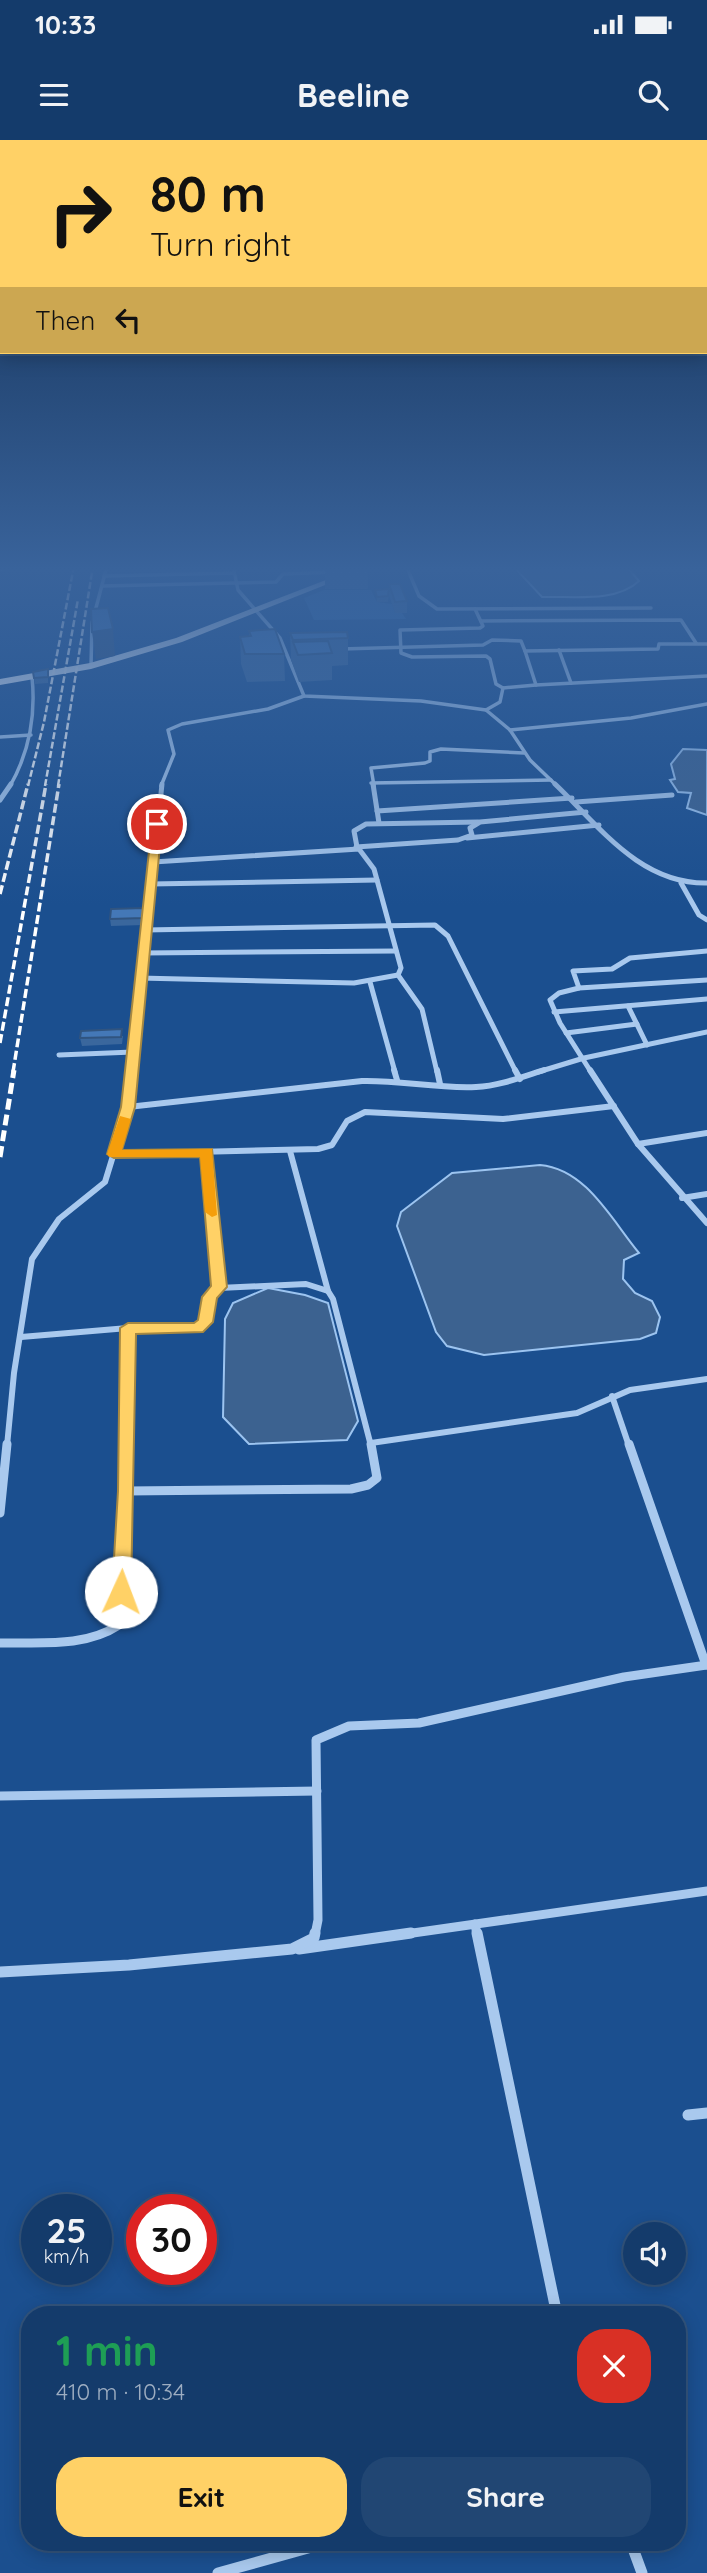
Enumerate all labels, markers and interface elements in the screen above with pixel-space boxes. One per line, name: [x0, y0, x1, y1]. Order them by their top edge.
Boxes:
text: 10:33: [35, 8, 96, 41]
text: Beeline: [297, 75, 410, 115]
icon: menu: [35, 76, 73, 114]
icon: search: [634, 76, 672, 114]
text: 80 m: [150, 163, 266, 224]
icon: right: [35, 168, 126, 259]
text: Turn right: [150, 224, 291, 264]
icon: left: [109, 301, 147, 339]
text: Then: [35, 304, 95, 337]
pin: [127, 794, 187, 854]
icon: arrive: [138, 805, 176, 843]
position arrow: [84, 1555, 158, 1629]
speed limit sign: 30: [126, 2194, 217, 2285]
text: 25: [46, 2208, 87, 2252]
map controls: [623, 2222, 686, 2285]
button: sound: [623, 2222, 686, 2285]
text: km/h: [44, 2245, 89, 2268]
text: 1 min: [56, 2324, 158, 2377]
button: close: [577, 2329, 651, 2403]
text: 410 m · 10:34: [56, 2377, 185, 2406]
button: Exit: [56, 2457, 347, 2537]
button: Share: [361, 2457, 651, 2537]

